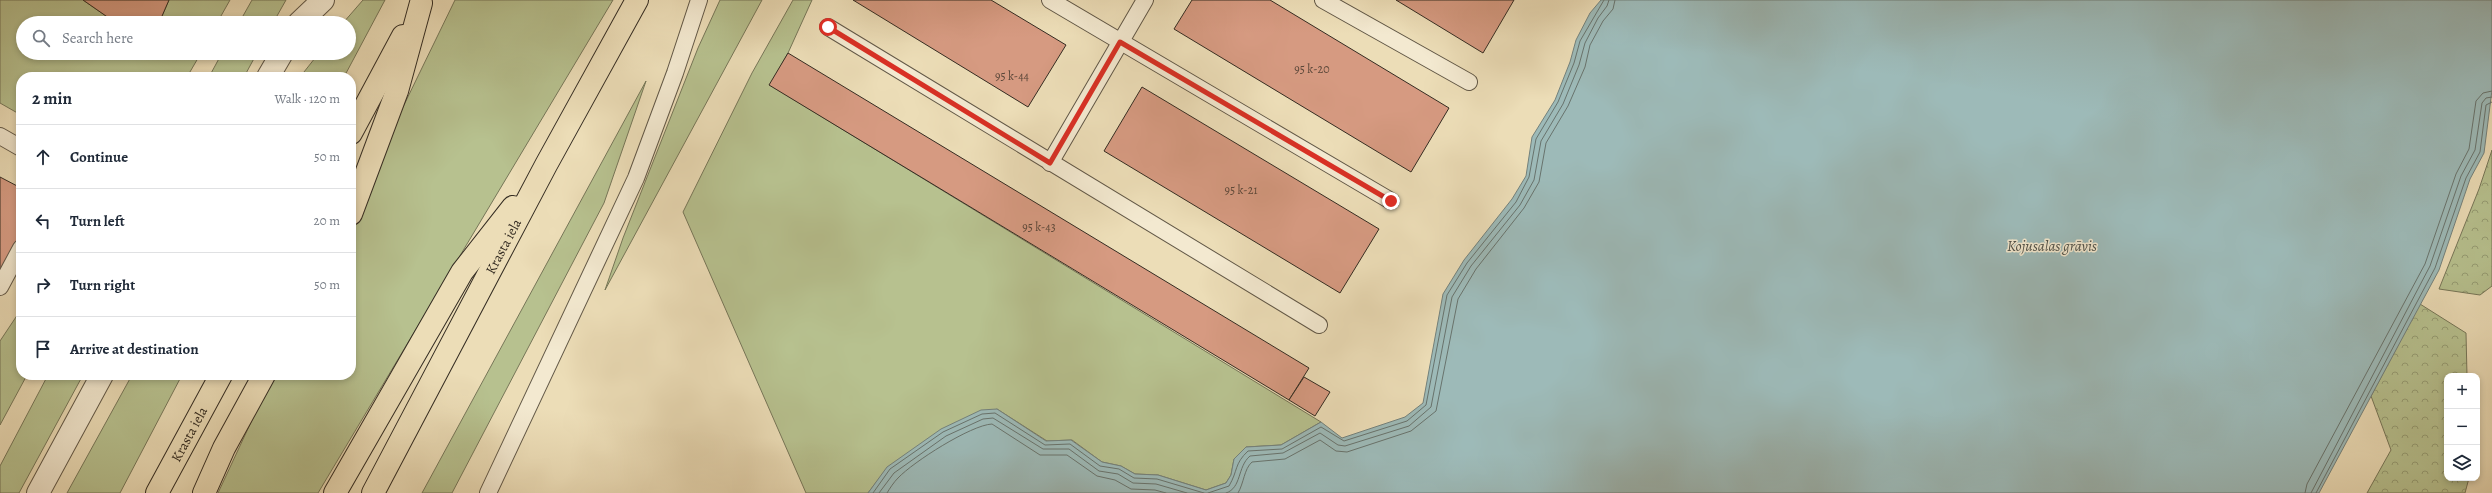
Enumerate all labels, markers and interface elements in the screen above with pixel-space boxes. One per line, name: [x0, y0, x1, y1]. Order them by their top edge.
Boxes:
search box: [16, 16, 356, 60]
route start: [819, 18, 837, 36]
icon: search: [30, 27, 52, 49]
text: Search here: [62, 28, 133, 48]
house number: 95 k-20: [1294, 61, 1330, 77]
house number: 95 k-44: [995, 68, 1030, 84]
text: 2 min: [32, 87, 72, 110]
text: Walk · 120 m: [275, 90, 340, 107]
icon: ahead: [32, 146, 54, 168]
text: Continue: [70, 147, 128, 167]
text: 50 m: [314, 148, 340, 165]
house number: 95 k-21: [1225, 182, 1257, 198]
route end: [1382, 192, 1400, 210]
icon: left: [32, 210, 54, 232]
text: Turn left: [70, 211, 125, 231]
text: 20 m: [314, 212, 340, 229]
street label: Krasta iela: [481, 215, 526, 277]
house number: 95 k-43: [1022, 219, 1056, 235]
water label: Kojusalas grāvis: [2007, 236, 2097, 256]
icon: right: [32, 274, 54, 296]
text: Turn right: [70, 275, 135, 295]
text: 50 m: [314, 276, 340, 293]
icon: arrive: [32, 338, 54, 360]
text: Arrive at destination: [70, 339, 199, 359]
map controls: [2444, 373, 2480, 481]
button: +: [2444, 373, 2480, 409]
street label: Krasta iela: [166, 403, 212, 465]
button: −: [2444, 409, 2480, 445]
button: layers: [2444, 445, 2480, 481]

